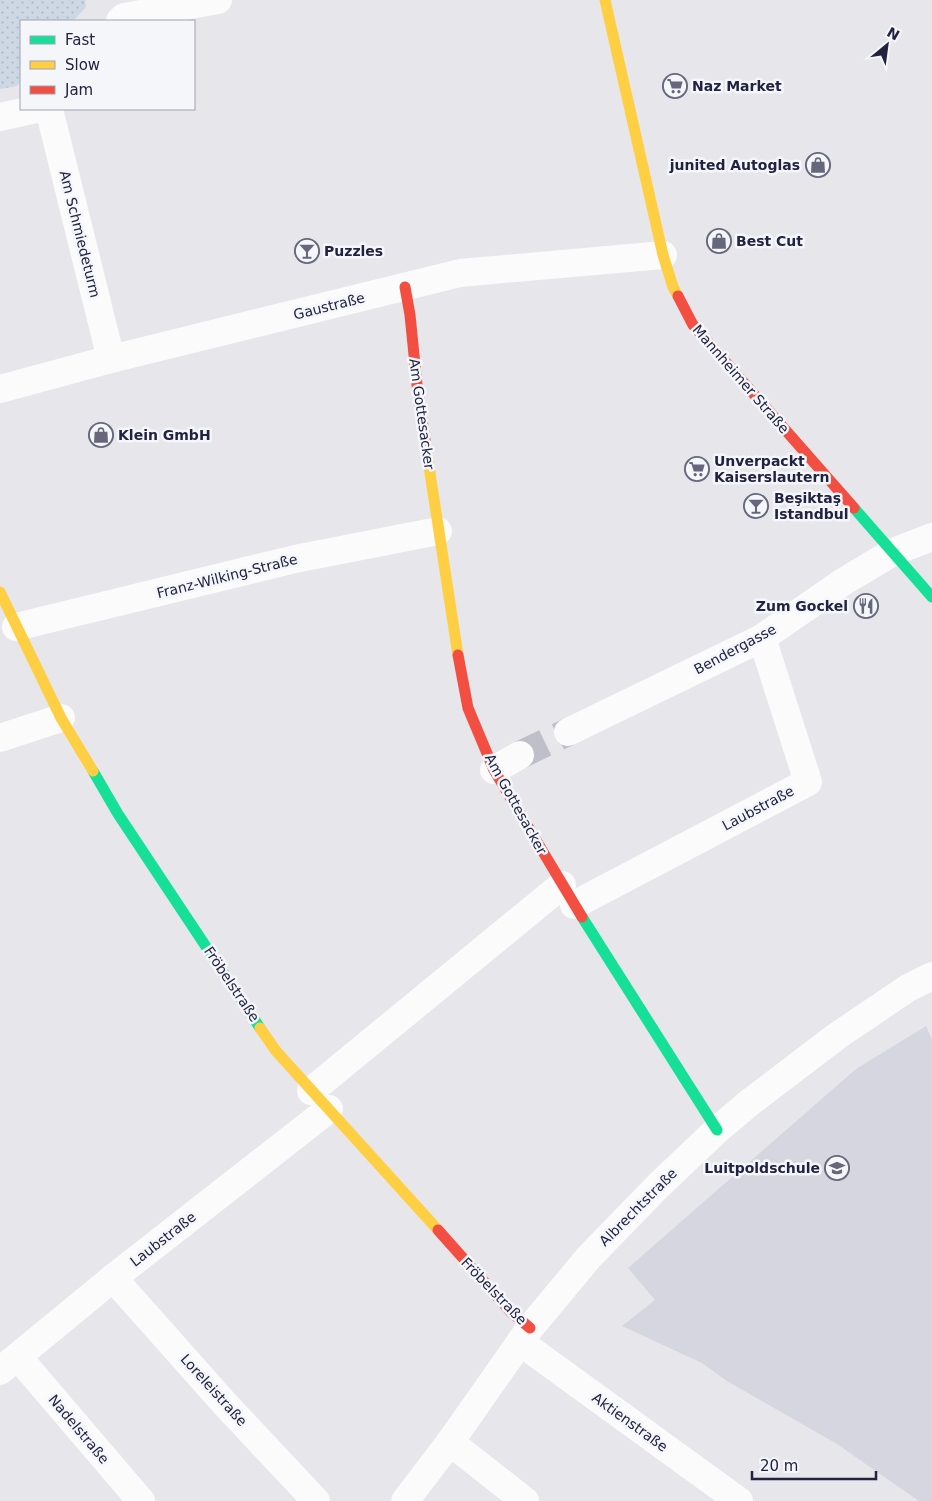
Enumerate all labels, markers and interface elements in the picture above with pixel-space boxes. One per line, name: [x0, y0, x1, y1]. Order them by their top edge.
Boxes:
legend: [20, 20, 195, 110]
north arrow: [862, 20, 912, 70]
text: N: [884, 24, 902, 43]
text: Fast: [65, 31, 95, 49]
text: Slow: [65, 56, 100, 74]
supermarket icon: Naz Market: [662, 73, 688, 99]
place label: Naz Market: [692, 78, 782, 94]
text: Jam: [64, 81, 93, 99]
shop icon: junited Autoglas: [805, 152, 831, 178]
place label: junited Autoglas: [669, 157, 800, 173]
street label: Am Schmiedeturm: [56, 169, 104, 299]
shop icon: Best Cut: [706, 228, 732, 254]
place label: Best Cut: [736, 233, 803, 249]
bar icon: Puzzles: [294, 238, 320, 264]
place label: Puzzles: [324, 243, 383, 259]
street label: Gaustraße: [292, 289, 366, 323]
street label: Mannheimer Straße: [690, 322, 792, 436]
street label: Am Gottesacker: [406, 357, 438, 471]
shop icon: Klein GmbH: [88, 422, 114, 448]
place label: Klein GmbH: [118, 427, 211, 443]
place label: Unverpackt Kaiserslautern: [714, 453, 829, 485]
supermarket icon: Unverpackt Kaiserslautern: [684, 456, 710, 482]
place label: Beşiktaş Istandbul: [774, 490, 848, 522]
bar icon: Beşiktaş Istandbul: [743, 493, 769, 519]
street label: Franz-Wilking-Straße: [155, 551, 299, 601]
restaurant icon: Zum Gockel: [853, 593, 879, 619]
place label: Zum Gockel: [756, 598, 848, 614]
street label: Bendergasse: [691, 621, 779, 677]
street label: Am Gottesacker: [482, 751, 550, 857]
street label: Laubstraße: [719, 782, 797, 834]
street label: Fröbelstraße: [201, 943, 263, 1025]
school or university icon: Luitpoldschule: [824, 1155, 850, 1181]
place label: Luitpoldschule: [704, 1160, 820, 1176]
street label: Albrechtstraße: [596, 1165, 680, 1249]
street label: Laubstraße: [127, 1208, 199, 1270]
street label: Fröbelstraße: [458, 1254, 530, 1328]
street label: Loreleistraße: [178, 1351, 250, 1429]
street label: Aktienstraße: [589, 1389, 671, 1455]
street label: Nadelstraße: [46, 1391, 112, 1467]
scale bar: [752, 1448, 876, 1480]
text: 20 m: [760, 1457, 798, 1475]

